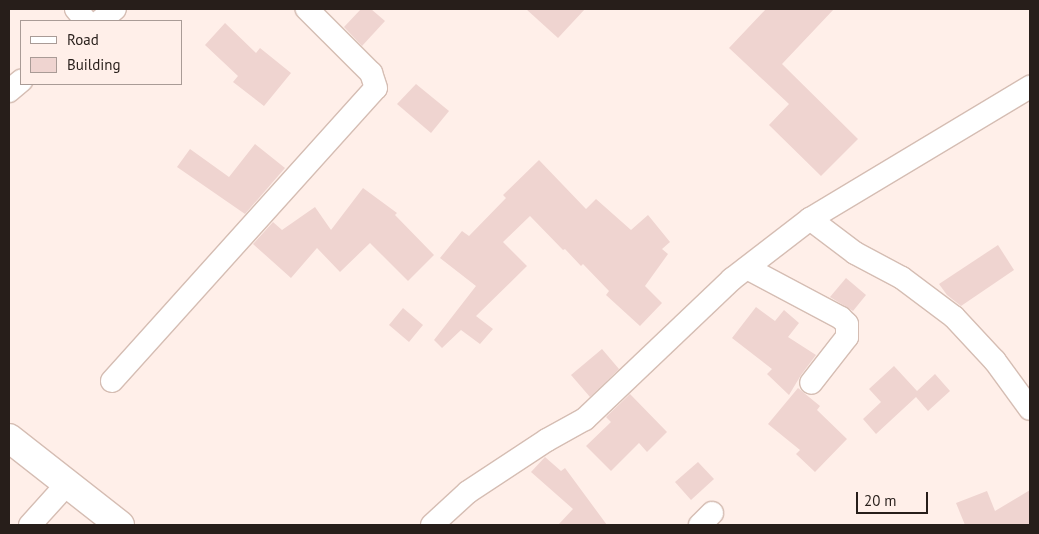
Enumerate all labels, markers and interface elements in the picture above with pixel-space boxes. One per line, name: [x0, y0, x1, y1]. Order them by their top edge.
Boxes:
legend: [20, 20, 182, 85]
text: Road: [67, 30, 99, 49]
text: Building: [67, 55, 121, 74]
scale bar: [859, 482, 932, 514]
text: 20 m: [864, 491, 897, 510]

